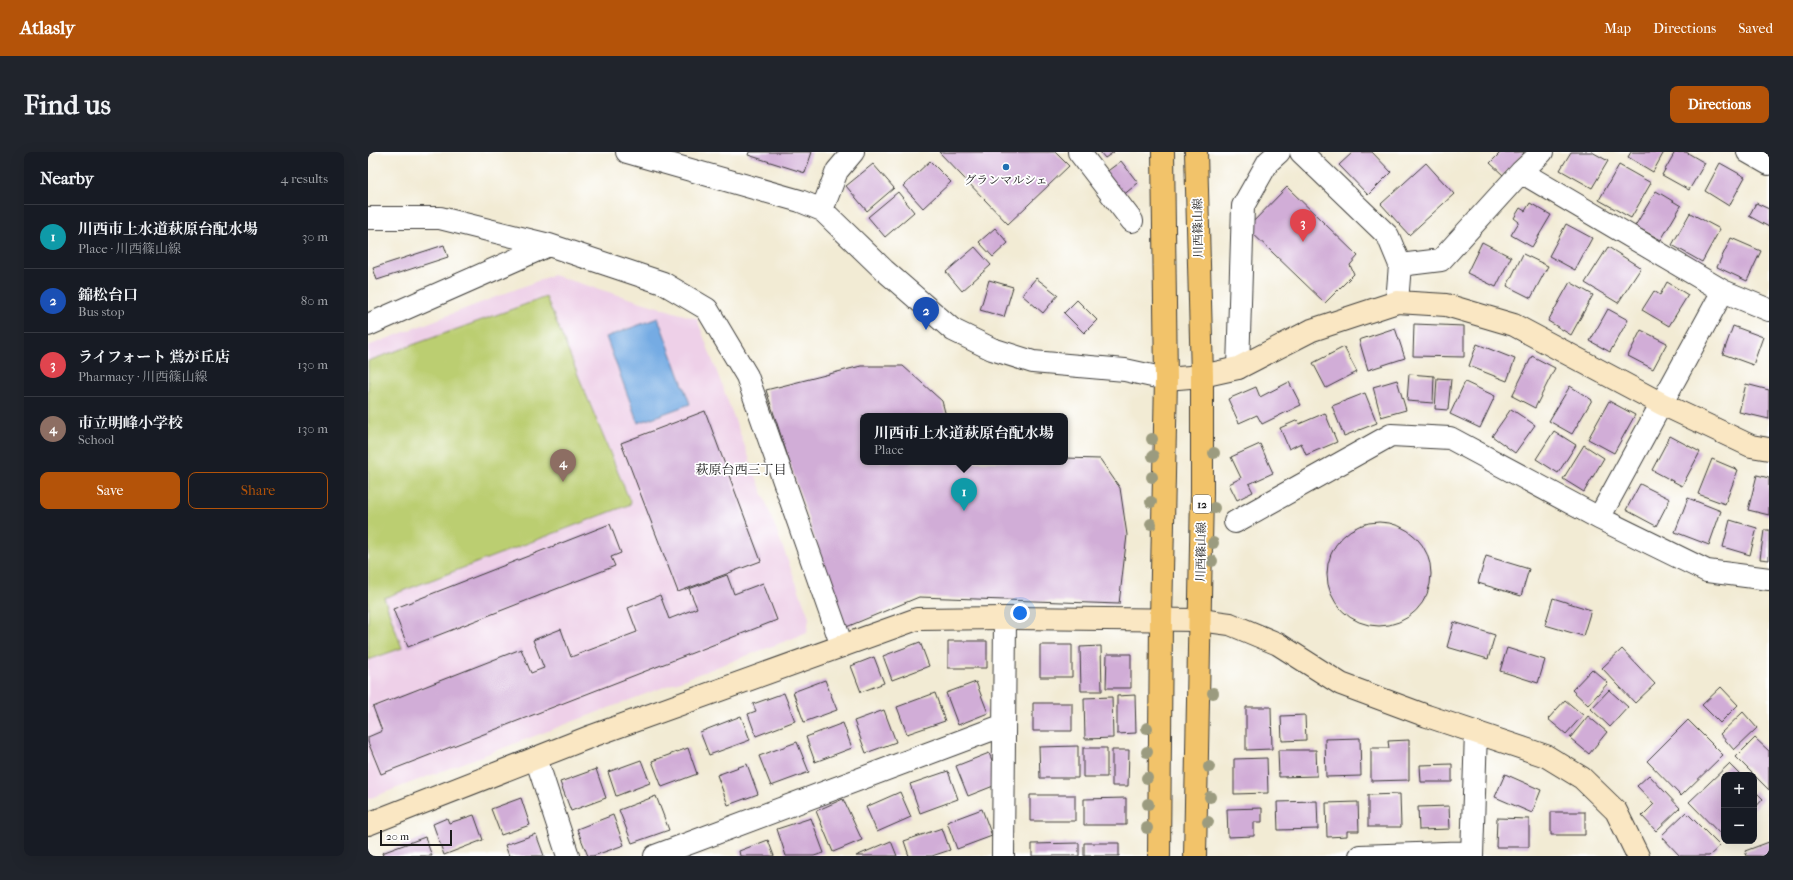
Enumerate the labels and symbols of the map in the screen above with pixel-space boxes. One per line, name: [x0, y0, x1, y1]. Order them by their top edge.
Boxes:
marker: グランマルシェ: [1001, 162, 1011, 172]
place label: グランマルシェ: [964, 173, 1048, 187]
street label: 川西篠山線: [1190, 198, 1206, 258]
pin: 3: [1290, 209, 1316, 242]
pin: 2: [913, 297, 939, 330]
pin: 4: [550, 449, 576, 482]
district label: 萩原台西三丁目: [695, 462, 787, 477]
pin: 1: [951, 478, 977, 511]
road number: 12: [1193, 495, 1211, 513]
street label: 川西篠山線: [1193, 522, 1209, 582]
your location: [1010, 603, 1030, 623]
scale bar: [380, 828, 452, 847]

